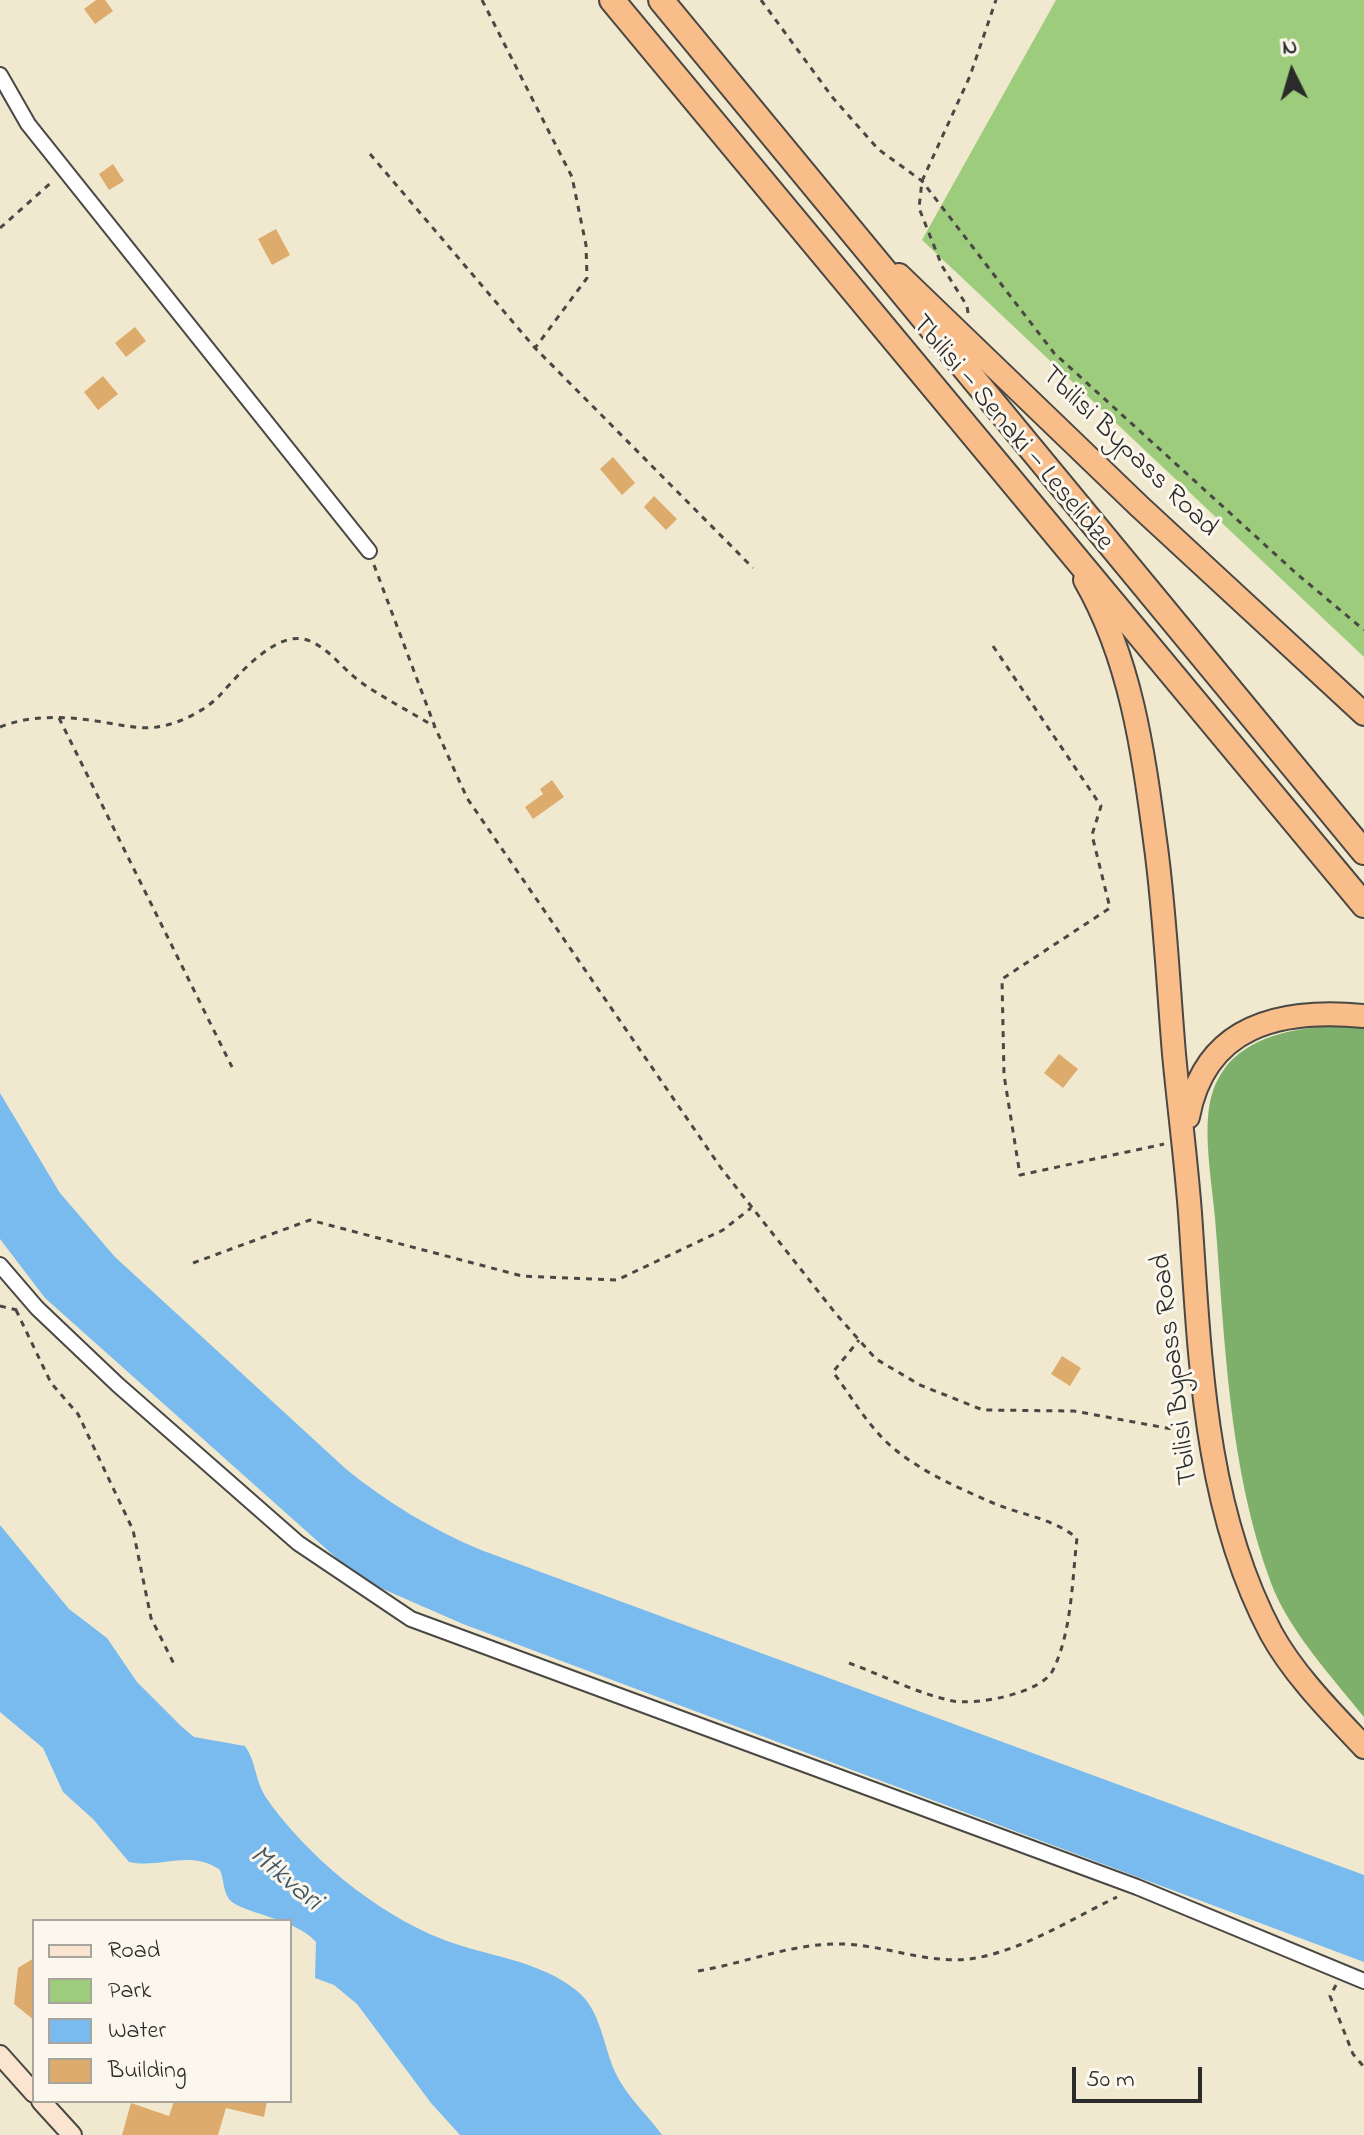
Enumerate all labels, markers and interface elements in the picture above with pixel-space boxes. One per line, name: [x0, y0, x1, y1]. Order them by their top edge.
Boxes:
north arrow: [1252, 32, 1332, 112]
text: N: [1281, 32, 1299, 65]
street label: Tbilisi — Senaki — Leselidze: [902, 309, 1120, 559]
street label: Tbilisi Bypass Road: [1033, 360, 1223, 546]
street label: Tbilisi Bypass Road: [1146, 1251, 1208, 1487]
water label: Mtkvari: [240, 1839, 328, 1921]
legend: [32, 1919, 292, 2103]
text: Road: [108, 1934, 160, 1969]
text: Park: [108, 1974, 151, 2009]
text: Water: [108, 2014, 166, 2049]
scale bar: [1076, 2051, 1206, 2101]
text: Building: [108, 2054, 187, 2089]
text: 50 m: [1086, 2063, 1135, 2098]

